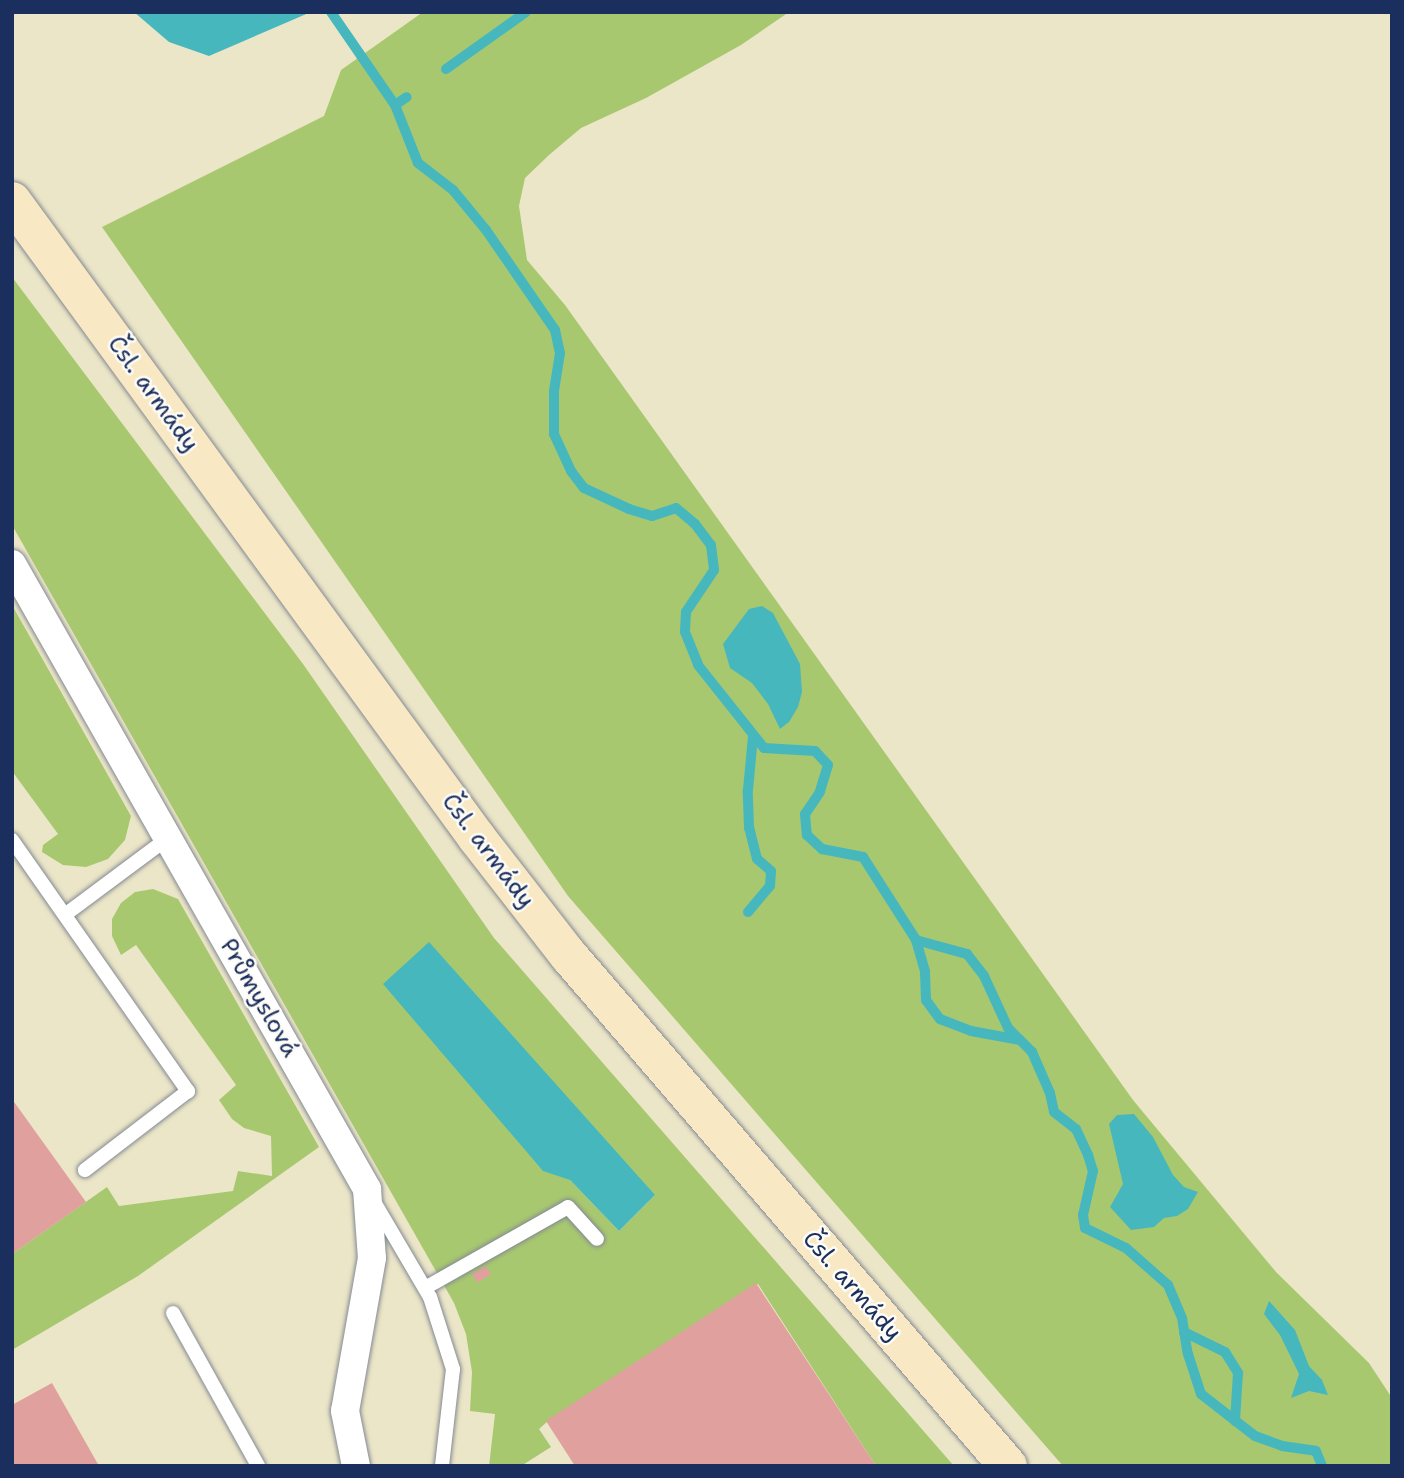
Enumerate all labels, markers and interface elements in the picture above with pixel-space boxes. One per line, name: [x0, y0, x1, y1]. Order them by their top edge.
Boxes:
street label: Čsl. armády: [101, 330, 205, 458]
street label: Čsl. armády: [435, 788, 541, 914]
street label: Průmyslová: [214, 934, 304, 1062]
street label: Čsl. armády: [796, 1225, 908, 1347]

